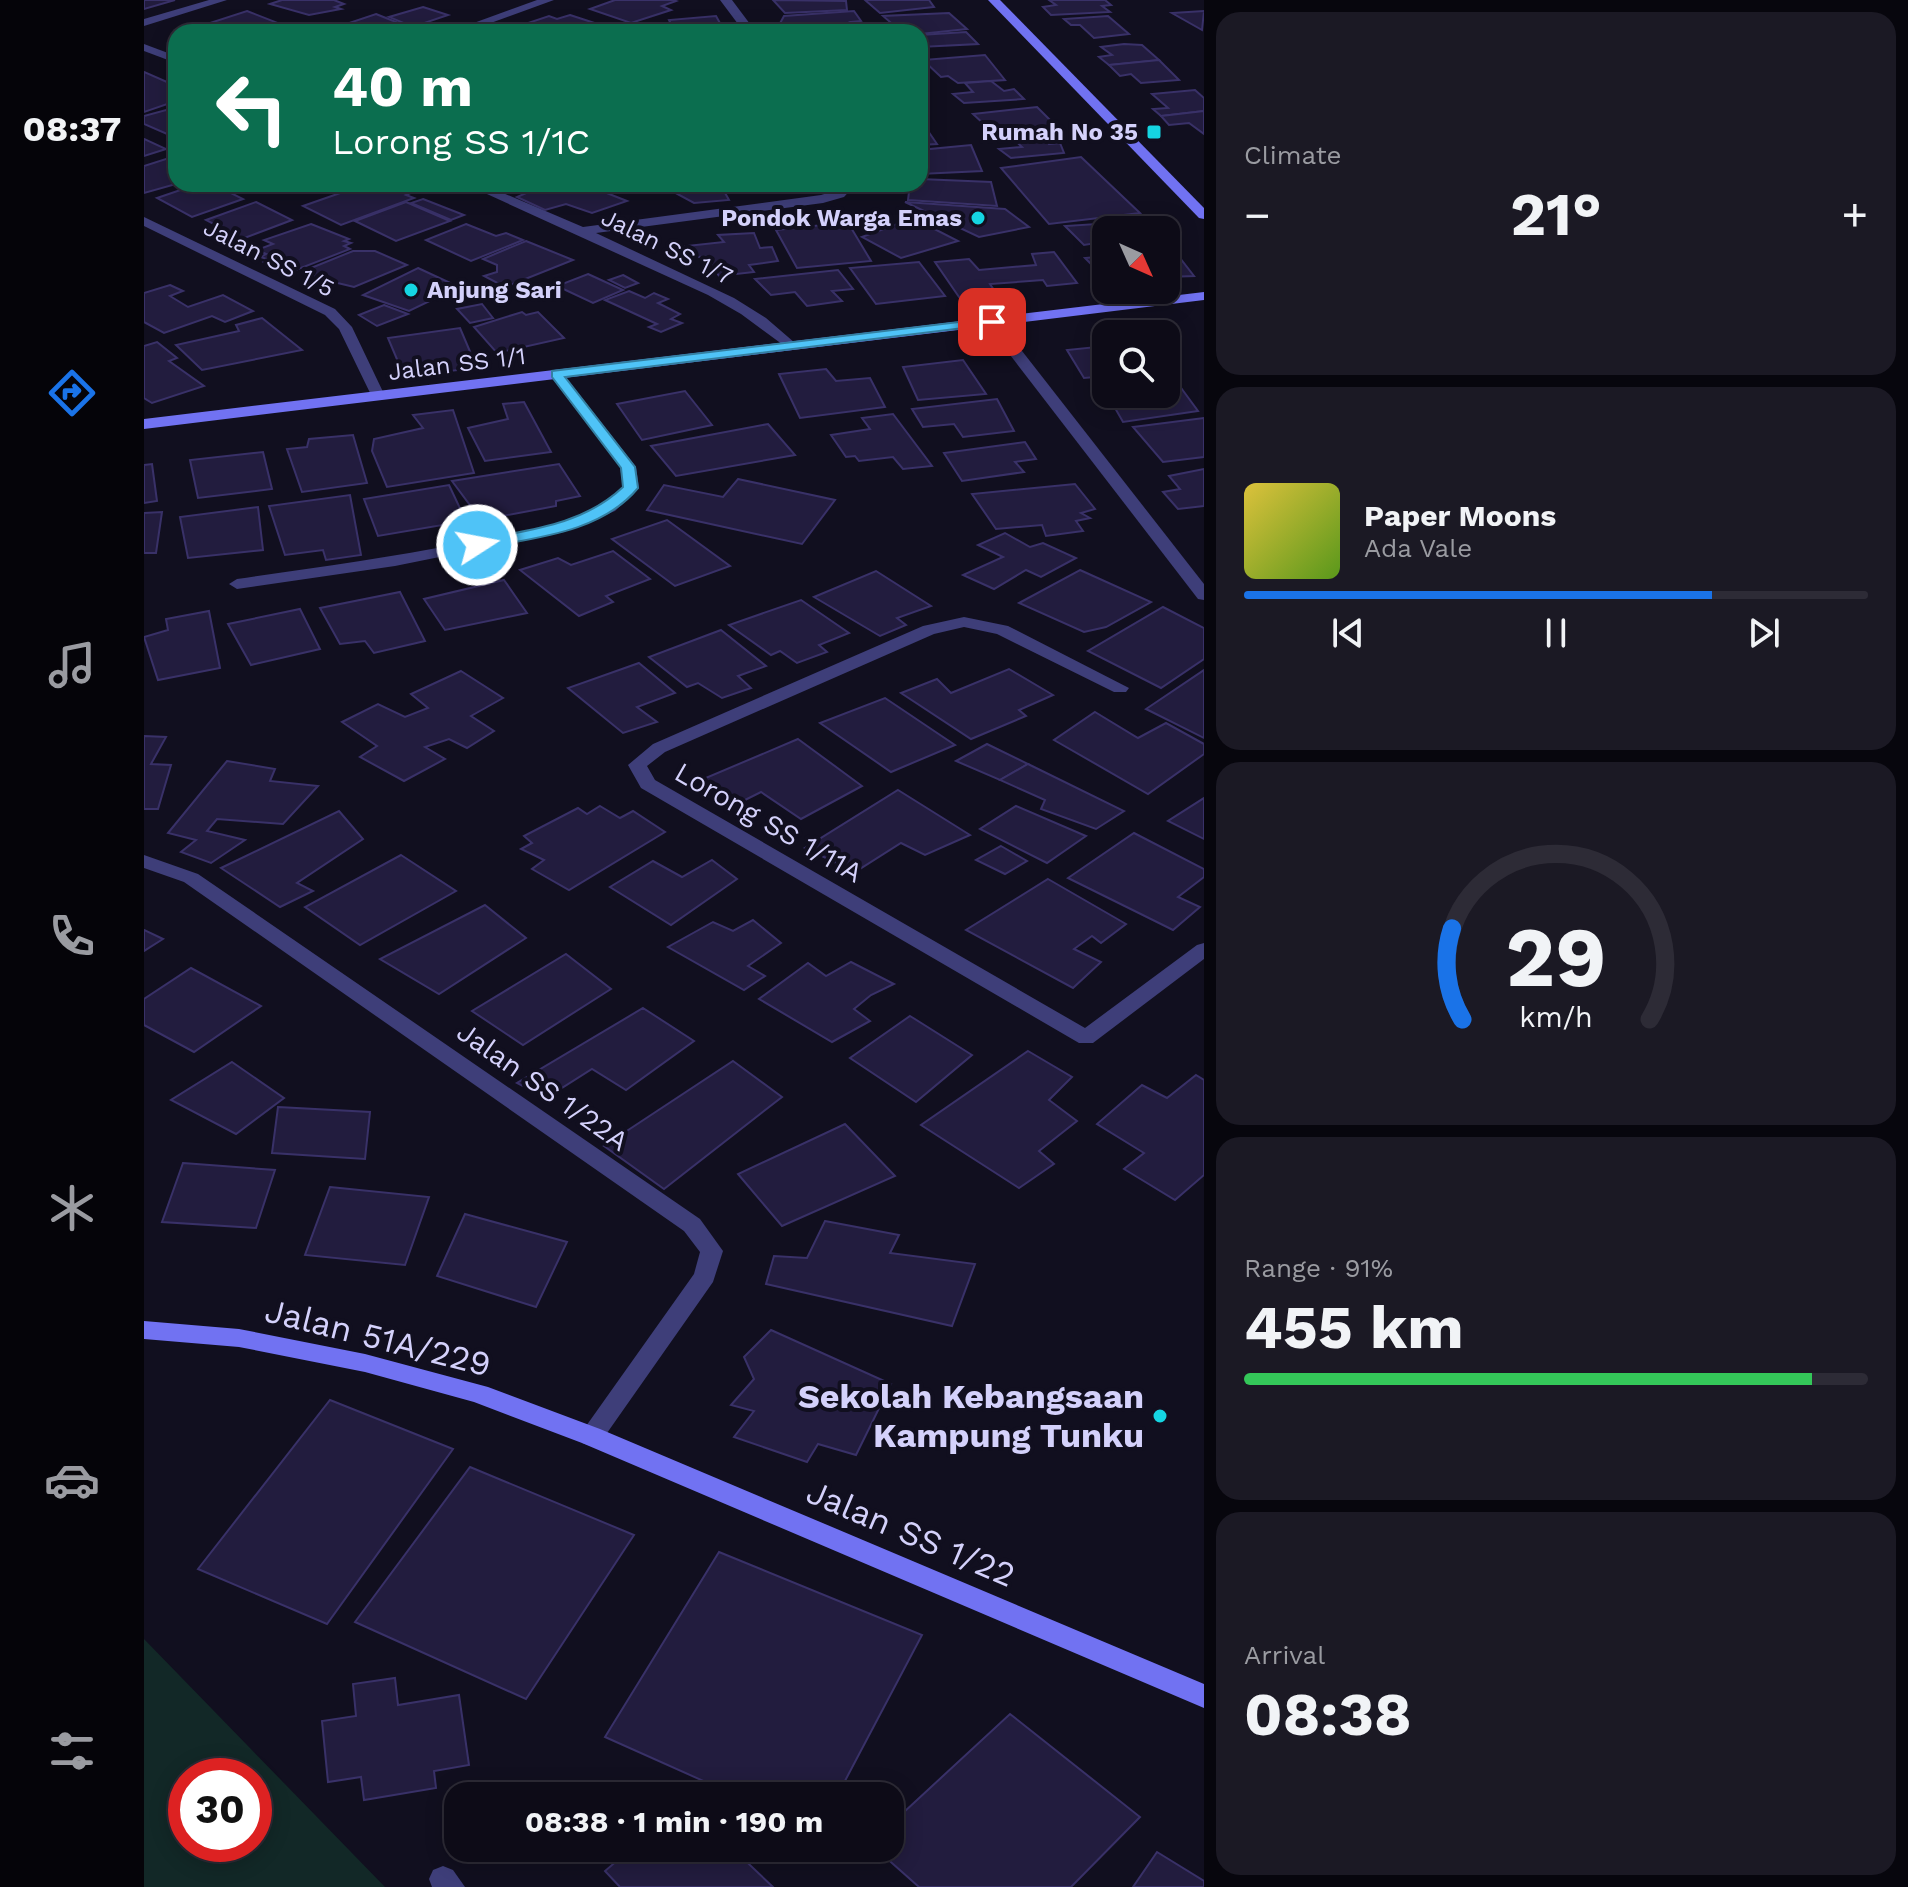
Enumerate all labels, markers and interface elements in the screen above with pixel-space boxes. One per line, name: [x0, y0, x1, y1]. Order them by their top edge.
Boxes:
text: 40 m: [332, 54, 473, 120]
icon: left: [200, 56, 304, 160]
text: 08:37: [23, 108, 121, 150]
place label: Rumah No 35: [981, 118, 1138, 146]
text: Lorong SS 1/1C: [332, 121, 590, 163]
marker: Rumah No 35: [1145, 123, 1163, 141]
text: Climate: [1244, 140, 1342, 170]
text: 21°: [1510, 179, 1602, 250]
text: −: [1244, 189, 1271, 241]
text: +: [1841, 189, 1868, 241]
street label: Jalan SS 1/7: [597, 203, 737, 291]
place label: Pondok Warga Emas: [721, 204, 962, 232]
marker: Pondok Warga Emas: [969, 209, 987, 227]
street label: Jalan SS 1/5: [199, 213, 339, 303]
north arrow: [1092, 216, 1180, 304]
map controls: [1092, 216, 1180, 408]
place label: Anjung Sari: [427, 276, 562, 304]
marker: Anjung Sari: [402, 281, 420, 299]
pin: [958, 288, 1026, 356]
icon: arrive: [970, 300, 1014, 344]
button: search: [1092, 320, 1180, 408]
street label: Jalan SS 1/1: [387, 342, 527, 386]
icon: directions: [44, 365, 100, 421]
text: Paper Moons: [1364, 498, 1556, 533]
position arrow: [435, 503, 519, 587]
text: Ada Vale: [1364, 533, 1472, 563]
icon: previous: [1326, 611, 1370, 655]
icon: pause: [1534, 611, 1578, 655]
icon: next: [1742, 611, 1786, 655]
icon: music: [44, 637, 100, 693]
street label: Lorong SS 1/11A: [669, 755, 868, 889]
icon: phone: [44, 908, 100, 964]
text: 29: [1506, 908, 1606, 1005]
text: km/h: [1519, 1000, 1593, 1034]
street label: Jalan SS 1/22A: [451, 1015, 635, 1158]
icon: climate: [44, 1180, 100, 1236]
text: Range · 91%: [1244, 1253, 1393, 1283]
street label: Jalan 51A/229: [261, 1290, 495, 1384]
text: 455 km: [1244, 1292, 1464, 1363]
place label: Sekolah Kebangsaan Kampung Tunku: [798, 1376, 1144, 1455]
marker: Sekolah Kebangsaan Kampung Tunku: [1151, 1407, 1169, 1425]
icon: car: [44, 1452, 100, 1508]
street label: Jalan SS 1/22: [801, 1471, 1021, 1595]
text: Arrival: [1244, 1640, 1325, 1670]
text: 08:38: [1244, 1679, 1412, 1750]
icon: filters: [44, 1723, 100, 1779]
speed limit sign: 30: [168, 1758, 272, 1862]
text: 08:38 · 1 min · 190 m: [525, 1804, 823, 1839]

